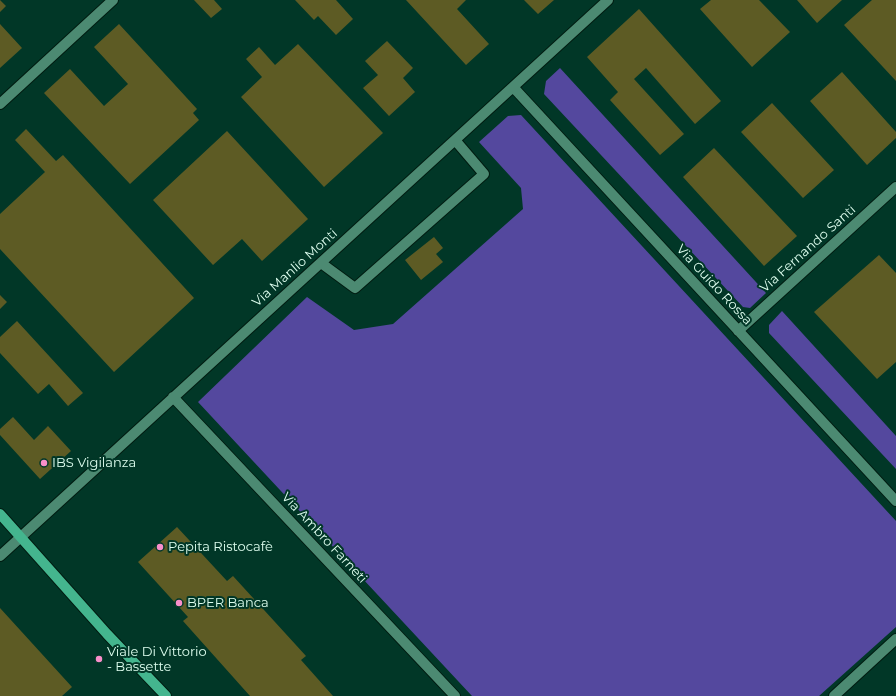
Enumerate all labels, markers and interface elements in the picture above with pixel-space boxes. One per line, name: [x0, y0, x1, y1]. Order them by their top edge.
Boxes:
street label: Via Fernando Santi: [757, 202, 859, 296]
street label: Via Manlio Monti: [249, 226, 341, 310]
street label: Via Guido Rossa: [673, 242, 755, 328]
place label: IBS Vigilanza: [52, 455, 136, 471]
marker: IBS Vigilanza: [39, 458, 49, 468]
street label: Via Ambro Farneti: [278, 489, 370, 587]
place label: Pepita Ristocafè: [168, 539, 273, 555]
marker: Pepita Ristocafè: [155, 542, 165, 552]
place label: BPER Banca: [187, 595, 269, 611]
marker: BPER Banca: [174, 598, 184, 608]
place label: Viale Di Vittorio - Bassette: [107, 644, 207, 675]
marker: Viale Di Vittorio - Bassette: [94, 654, 104, 664]

